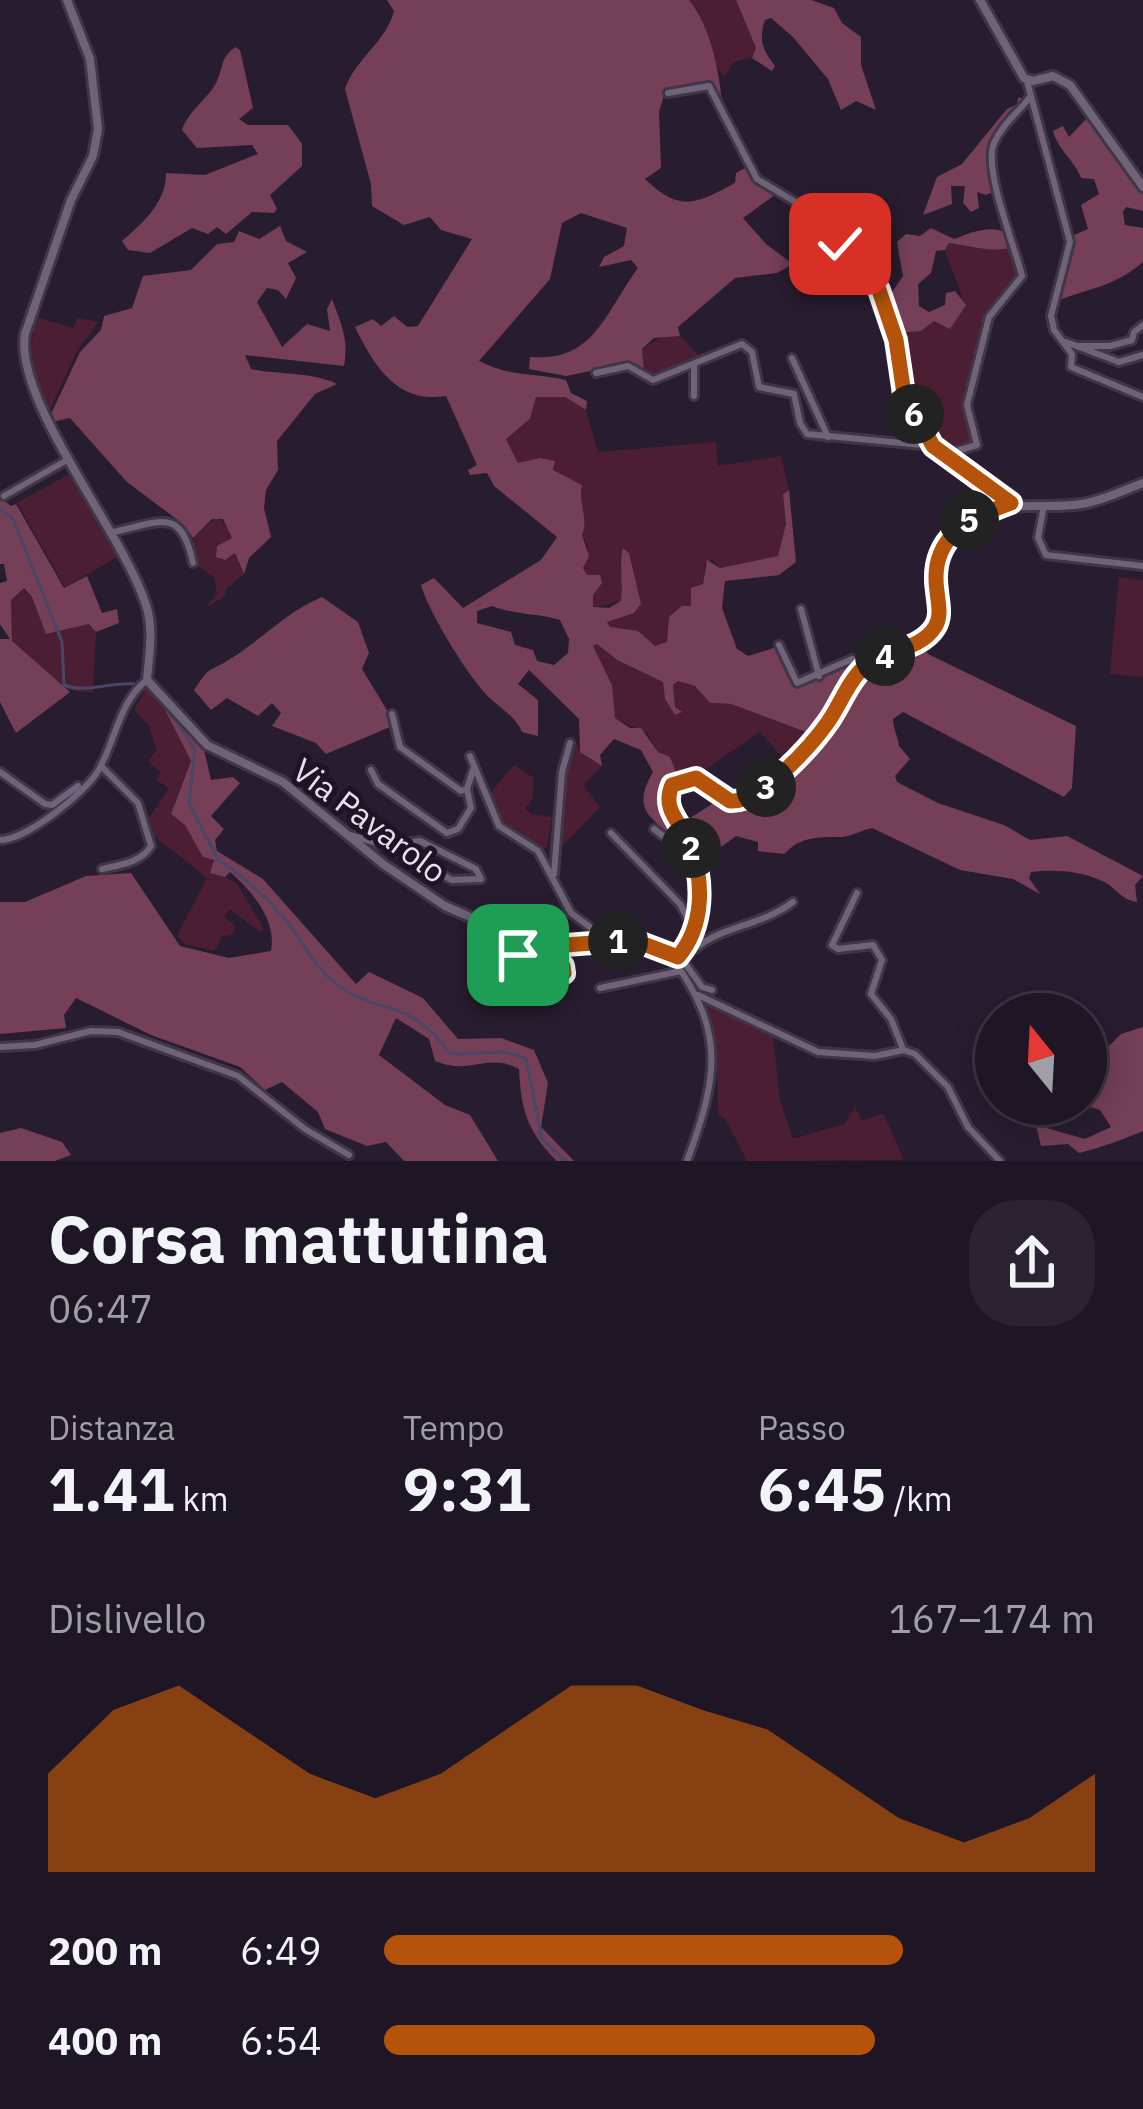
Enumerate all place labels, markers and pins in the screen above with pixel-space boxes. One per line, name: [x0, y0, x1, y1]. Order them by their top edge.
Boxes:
pin: [789, 193, 891, 295]
pin: 6: [884, 384, 944, 444]
pin: 5: [939, 490, 999, 550]
pin: 4: [855, 626, 915, 686]
pin: 3: [736, 757, 796, 817]
pin: 2: [661, 818, 721, 878]
pin: [467, 904, 569, 1006]
pin: 1: [588, 911, 648, 971]

